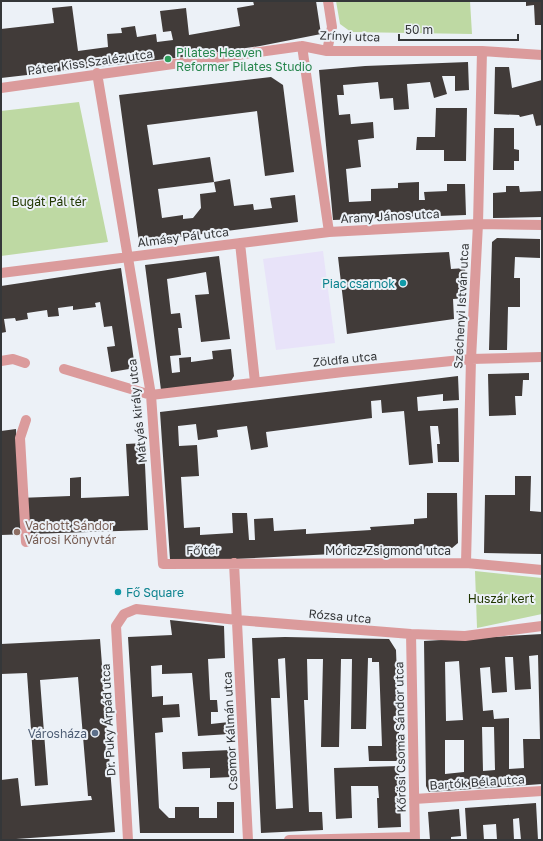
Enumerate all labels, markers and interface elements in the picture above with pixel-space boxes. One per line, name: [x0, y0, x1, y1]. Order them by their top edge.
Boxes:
scale bar: [399, 16, 518, 42]
text: 50 m: [405, 22, 433, 37]
street label: Zrínyi utca: [319, 27, 381, 45]
place label: Pilates Heaven Reformer Pilates Studio: [176, 45, 312, 74]
street label: Páter Kiss Szaléz utca: [26, 46, 154, 78]
marker: Pilates Heaven Reformer Pilates Studio: [163, 54, 173, 64]
park label: Bugát Pál tér: [12, 194, 87, 209]
street label: Arany János utca: [340, 206, 440, 226]
street label: Almásy Pál utca: [136, 224, 230, 250]
street label: Széchenyi István utca: [450, 243, 472, 369]
place label: Piac csarnok: [322, 276, 395, 291]
marker: Piac csarnok: [398, 278, 408, 288]
street label: Zöldfa utca: [312, 348, 378, 370]
street label: Mátyás király utca: [124, 358, 150, 464]
place label: Vachott Sándor Városi Könyvtár: [25, 518, 117, 547]
marker: Vachott Sándor Városi Könyvtár: [12, 527, 22, 537]
street label: Fő tér: [186, 542, 220, 558]
street label: Móricz Zsigmond utca: [325, 543, 451, 558]
place label: Fő Square: [126, 585, 184, 600]
marker: Fő Square: [113, 587, 123, 597]
park label: Huszár kert: [468, 591, 534, 606]
street label: Rózsa utca: [308, 606, 372, 626]
street label: Kőrösi Csoma Sándor utca: [391, 661, 409, 813]
street label: Dr. Puky Árpád utca: [98, 663, 118, 777]
street label: Csomor Kálmán utca: [219, 671, 241, 791]
place label: Városháza: [28, 726, 87, 741]
marker: Városháza: [90, 728, 100, 738]
street label: Bartók Béla utca: [429, 771, 525, 793]

